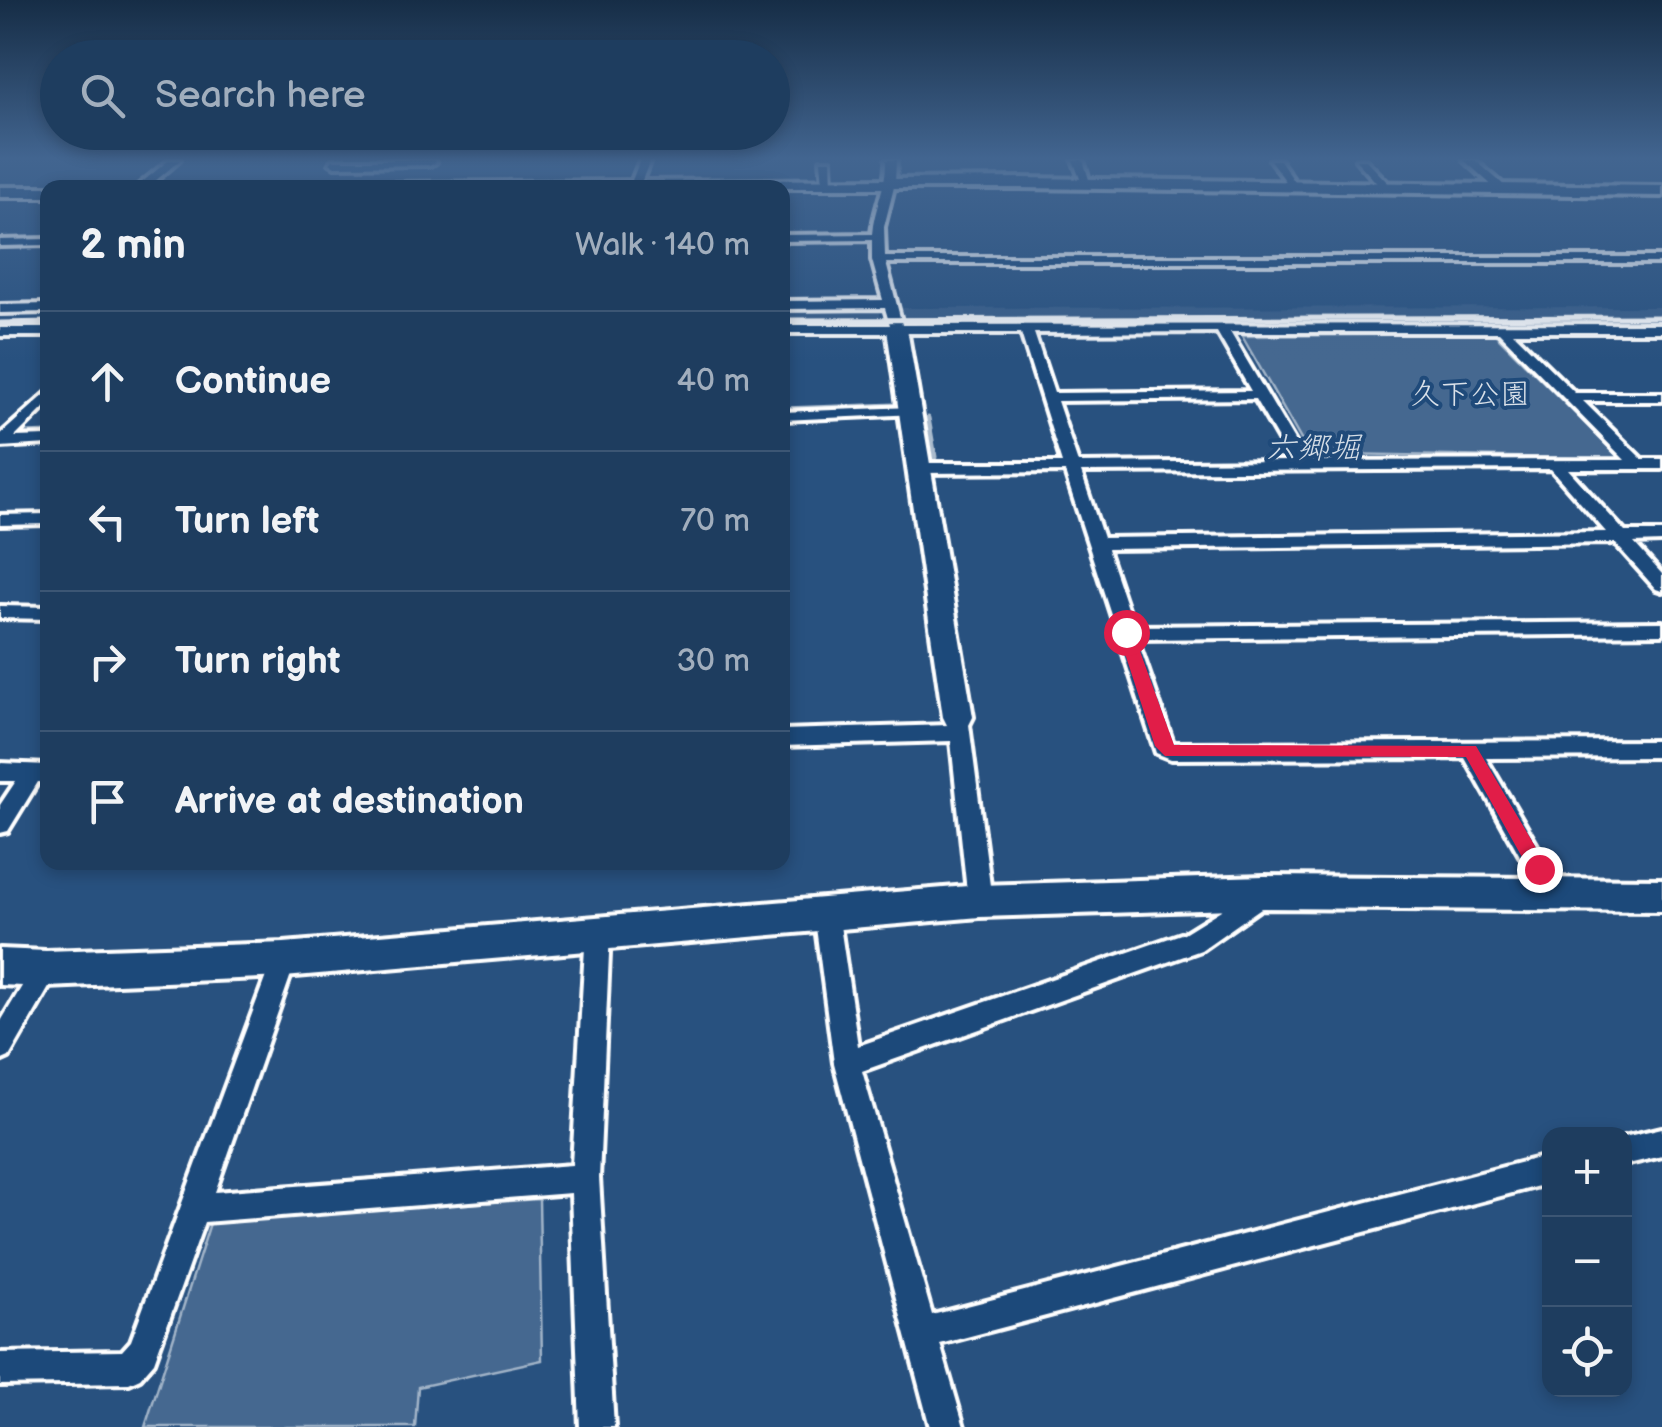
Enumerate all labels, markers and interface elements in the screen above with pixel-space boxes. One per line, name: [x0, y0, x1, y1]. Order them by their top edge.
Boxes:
search box: [40, 40, 790, 150]
icon: search: [75, 68, 130, 123]
text: Search here: [155, 73, 366, 118]
text: 2 min: [80, 220, 186, 271]
text: Walk · 140 m: [575, 226, 750, 265]
icon: ahead: [80, 354, 135, 409]
text: Continue: [175, 359, 331, 404]
text: 40 m: [677, 362, 750, 401]
park label: 久下公園: [1410, 377, 1530, 413]
water label: 六郷堀: [1265, 429, 1363, 468]
icon: left: [80, 494, 135, 549]
text: Turn left: [175, 499, 319, 544]
text: 70 m: [680, 502, 750, 541]
route start: [1104, 610, 1150, 656]
icon: right: [80, 634, 135, 689]
text: Turn right: [175, 639, 340, 684]
text: 30 m: [676, 642, 750, 681]
icon: arrive: [80, 774, 135, 829]
text: Arrive at destination: [175, 779, 524, 824]
route end: [1517, 847, 1563, 893]
map controls: [1542, 1127, 1632, 1397]
button: +: [1542, 1127, 1632, 1217]
button: −: [1542, 1217, 1632, 1307]
button: locate: [1542, 1307, 1632, 1397]

